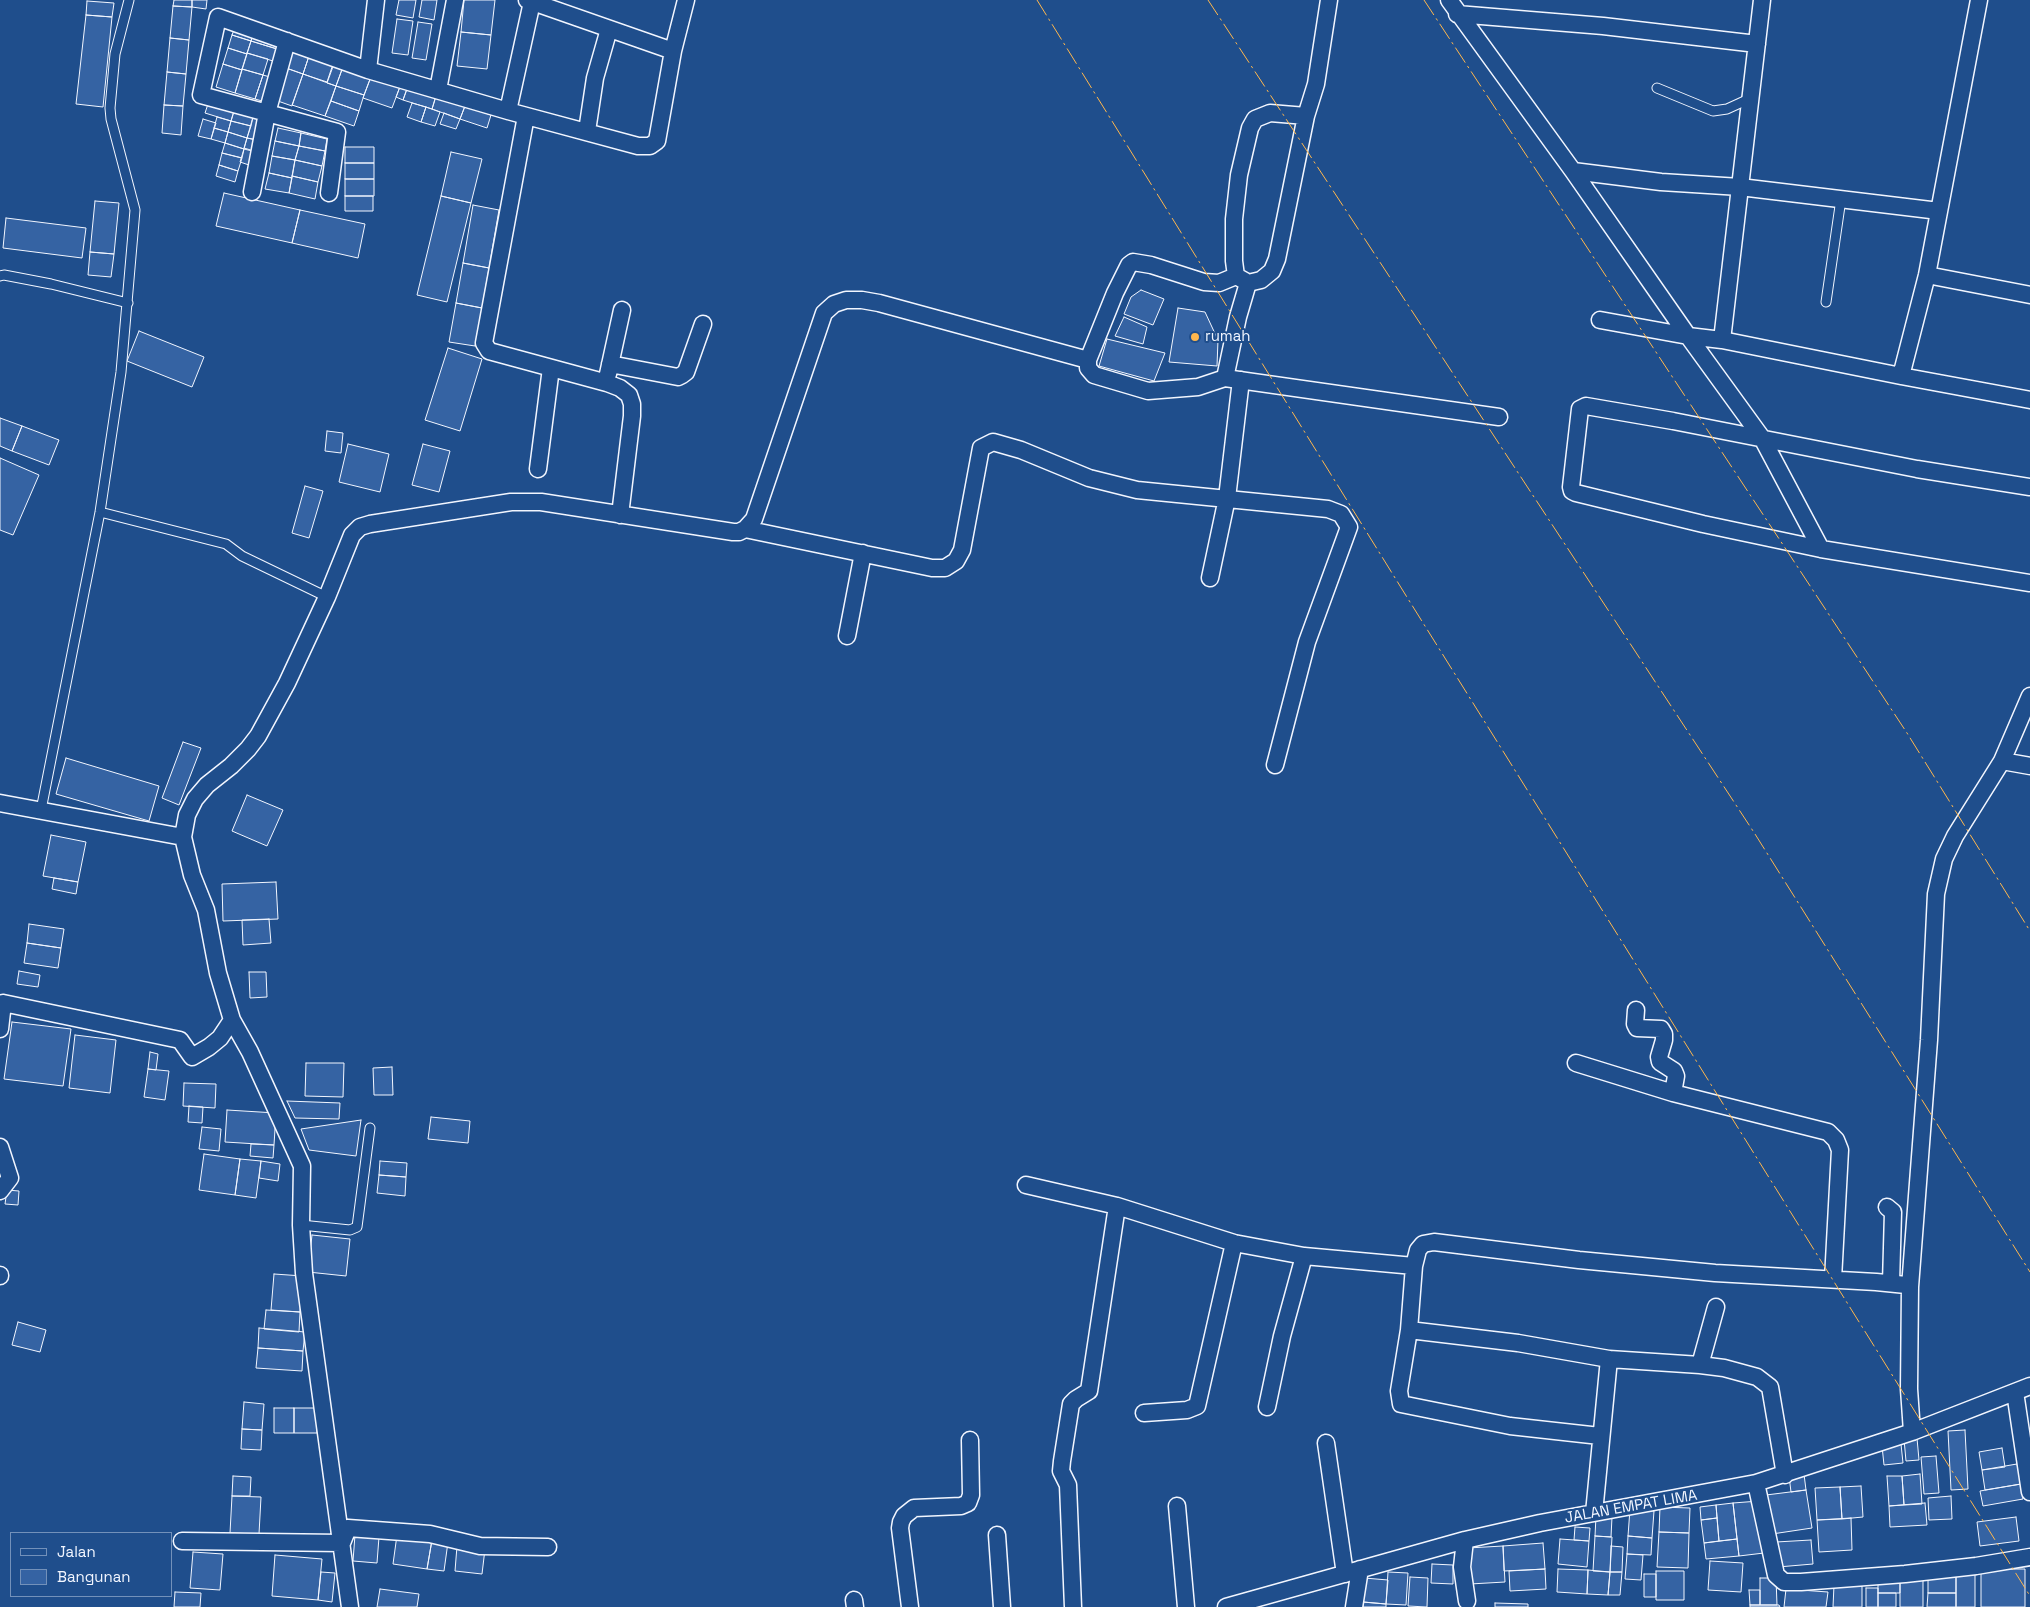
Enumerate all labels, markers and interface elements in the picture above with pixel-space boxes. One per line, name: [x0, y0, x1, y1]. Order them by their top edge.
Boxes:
place label: rumah: [1205, 328, 1251, 346]
marker: rumah: [1189, 331, 1201, 343]
street label: JALAN EMPAT LIMA: [1563, 1486, 1699, 1528]
legend: [10, 1532, 172, 1597]
text: Jalan: [57, 1542, 96, 1561]
text: Bangunan: [57, 1567, 131, 1586]

